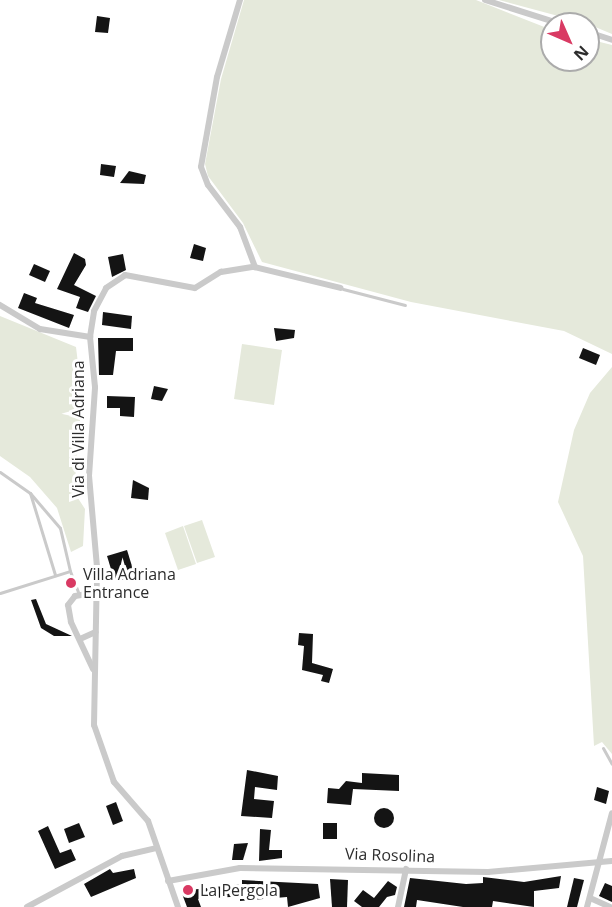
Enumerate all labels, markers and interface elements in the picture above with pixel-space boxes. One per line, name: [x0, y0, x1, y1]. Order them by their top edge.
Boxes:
north arrow: [540, 12, 600, 72]
text: N: [569, 41, 594, 66]
street label: Via di Villa Adriana: [68, 360, 88, 498]
place label: Villa Adriana Entrance: [83, 564, 176, 602]
marker: Villa Adriana Entrance: [64, 576, 78, 590]
street label: Via Rosolina: [345, 844, 435, 866]
place label: La Pergola: [200, 880, 278, 900]
marker: La Pergola: [181, 883, 195, 897]

